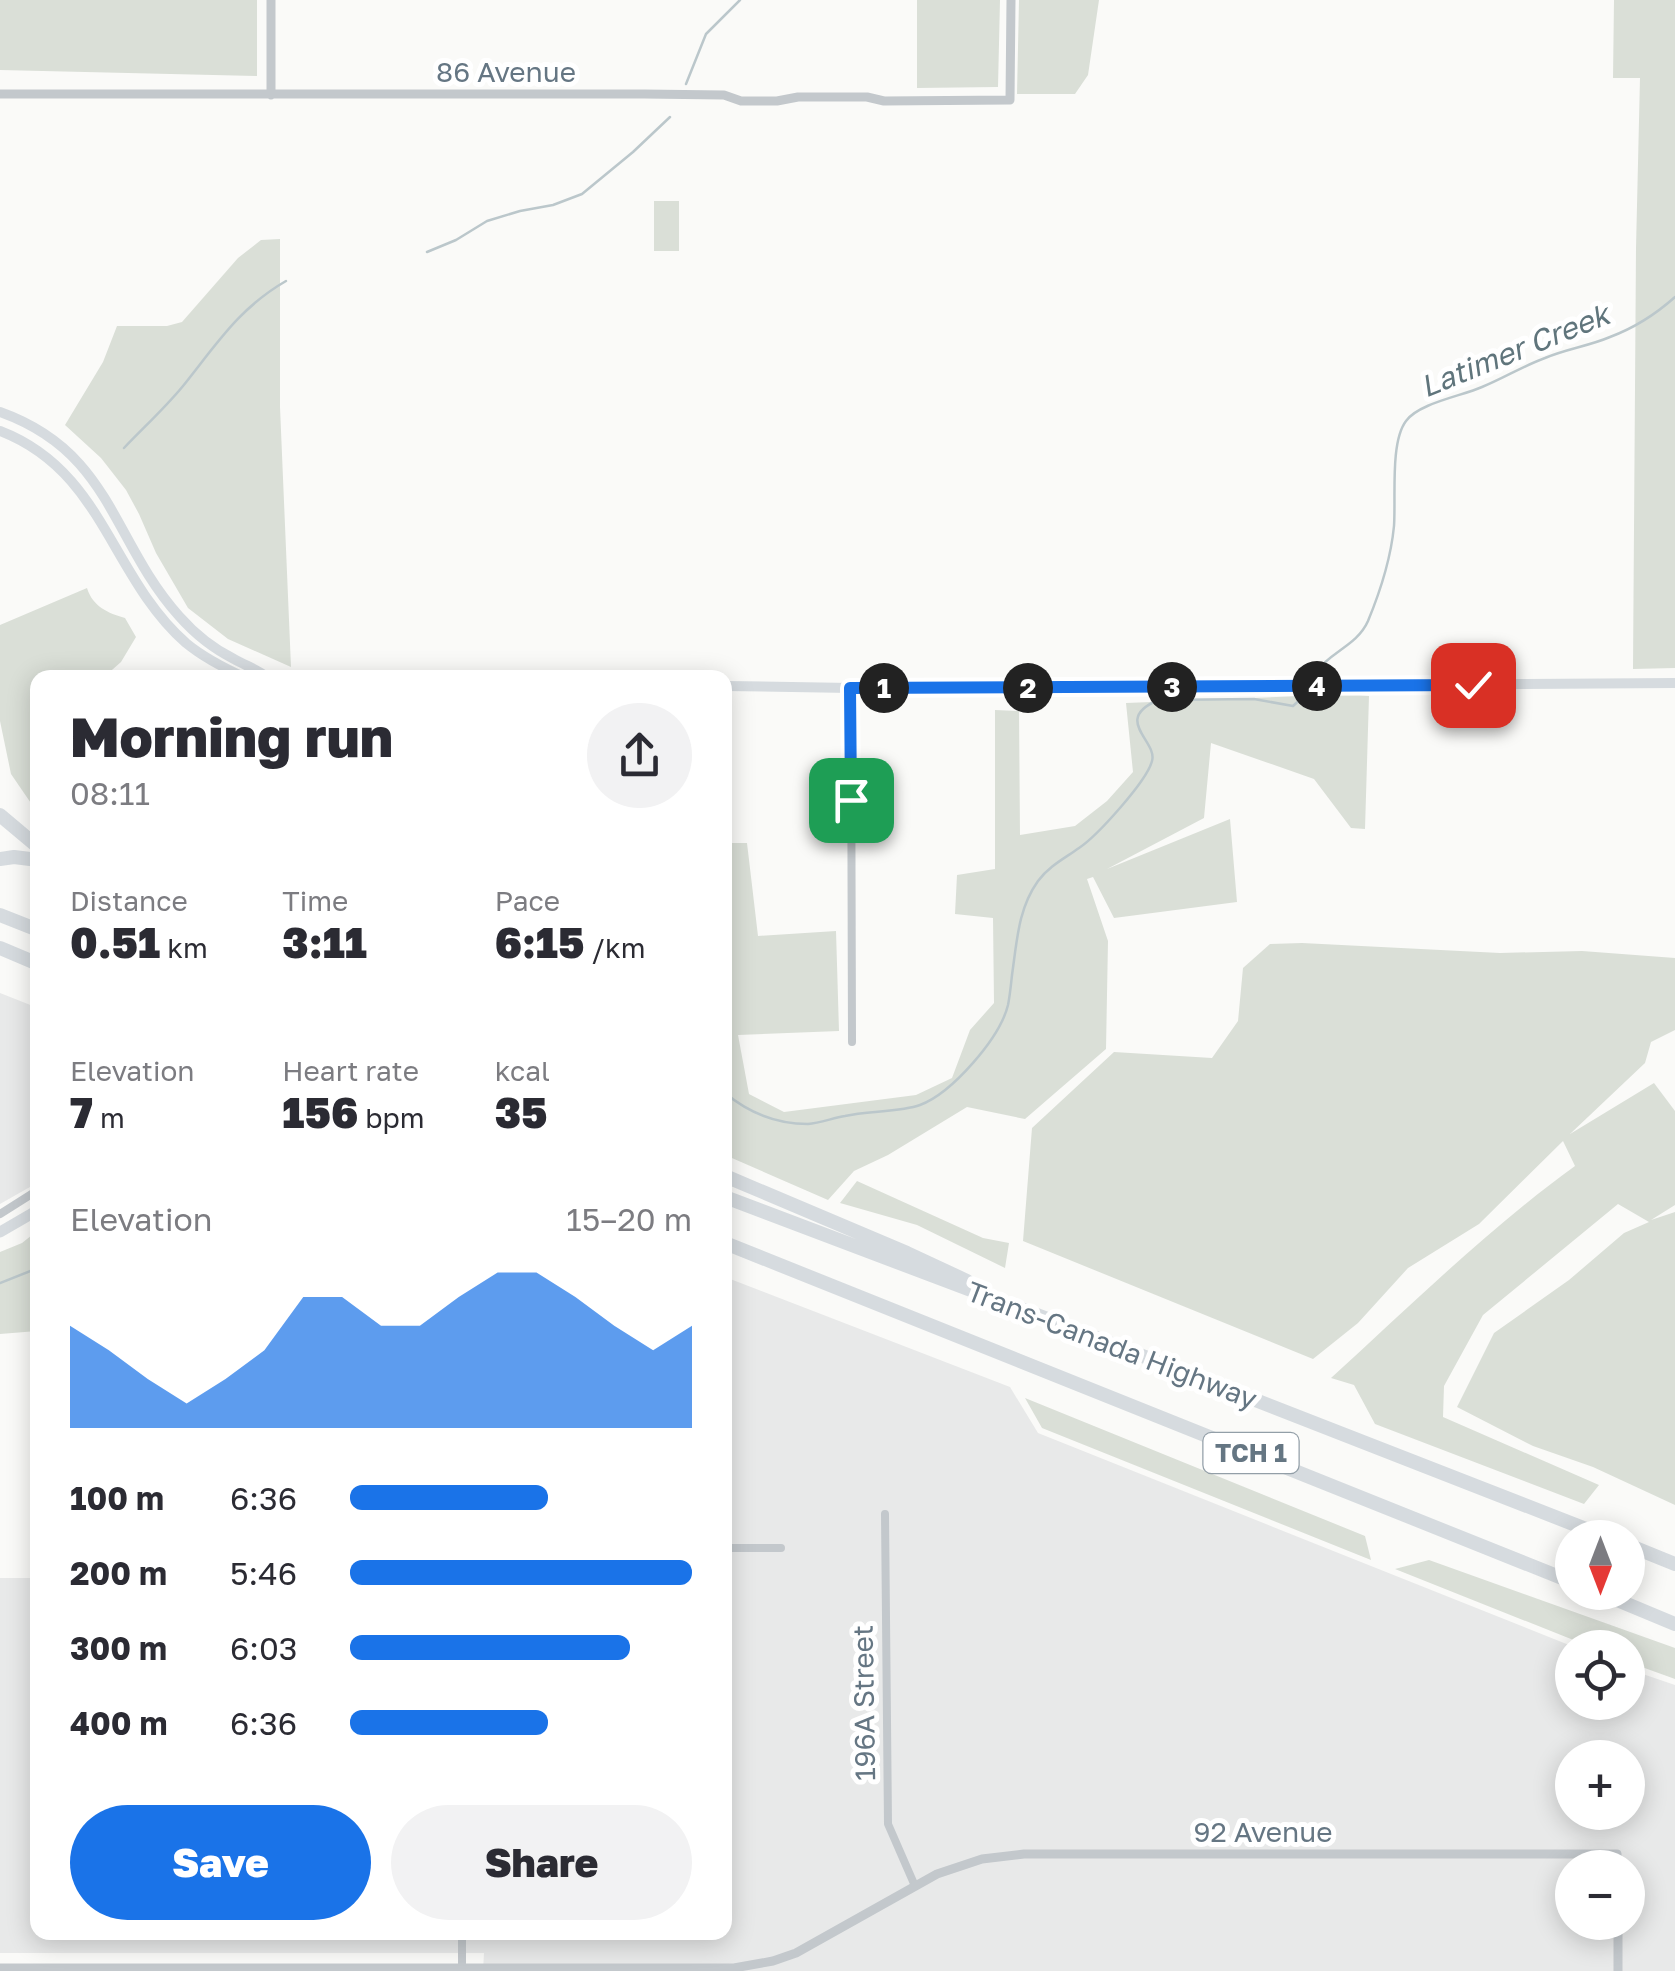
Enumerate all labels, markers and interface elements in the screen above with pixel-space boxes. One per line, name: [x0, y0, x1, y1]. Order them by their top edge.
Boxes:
street label: 86 Avenue: [436, 55, 576, 88]
water label: Latimer Creek: [1415, 295, 1617, 404]
pin: [1431, 643, 1516, 728]
icon: check: [1446, 658, 1501, 713]
pin: 4: [1292, 661, 1342, 711]
pin: 3: [1147, 662, 1197, 712]
pin: 1: [859, 663, 909, 713]
pin: 2: [1003, 663, 1053, 713]
text: 4: [1308, 669, 1326, 702]
text: 3: [1163, 670, 1181, 703]
text: 1: [877, 671, 891, 704]
text: 2: [1019, 671, 1037, 704]
text: Morning run: [70, 703, 393, 769]
button: share: [587, 703, 692, 808]
pin: [809, 758, 894, 843]
icon: arrive: [824, 773, 879, 828]
text: 08:11: [70, 774, 150, 812]
text: Distance: [70, 884, 188, 917]
text: Time: [282, 884, 348, 917]
text: Pace: [495, 884, 560, 917]
text: 0.51: [70, 917, 160, 967]
text: 3:11: [282, 917, 367, 967]
text: 6:15: [495, 917, 584, 967]
text: km: [160, 931, 208, 964]
text: /km: [584, 931, 646, 964]
text: Elevation: [70, 1054, 195, 1087]
text: Heart rate: [282, 1054, 419, 1087]
text: kcal: [495, 1054, 550, 1087]
text: 7: [70, 1087, 93, 1137]
text: 156: [282, 1087, 358, 1137]
text: 35: [495, 1087, 548, 1137]
text: m: [93, 1101, 125, 1134]
text: bpm: [358, 1101, 425, 1134]
text: Elevation: [70, 1200, 212, 1238]
text: 15–20 m: [566, 1200, 692, 1238]
street label: Trans-Canada Highway: [963, 1274, 1262, 1415]
road number: TCH 1: [1204, 1433, 1298, 1473]
text: 100 m: [70, 1479, 164, 1517]
text: 6:36: [230, 1479, 297, 1517]
north arrow: [1555, 1520, 1645, 1610]
map controls: [1555, 1520, 1645, 1940]
text: 200 m: [70, 1554, 167, 1592]
text: 5:46: [230, 1554, 297, 1592]
street label: 196A Street: [846, 1625, 881, 1781]
text: 300 m: [70, 1629, 167, 1667]
text: 6:03: [230, 1629, 298, 1667]
button: locate: [1555, 1630, 1645, 1720]
text: 400 m: [70, 1704, 168, 1742]
text: 6:36: [230, 1704, 297, 1742]
button: +: [1555, 1740, 1645, 1830]
button: Save: [70, 1805, 371, 1920]
button: Share: [391, 1805, 692, 1920]
street label: 92 Avenue: [1193, 1815, 1333, 1848]
button: −: [1555, 1850, 1645, 1940]

